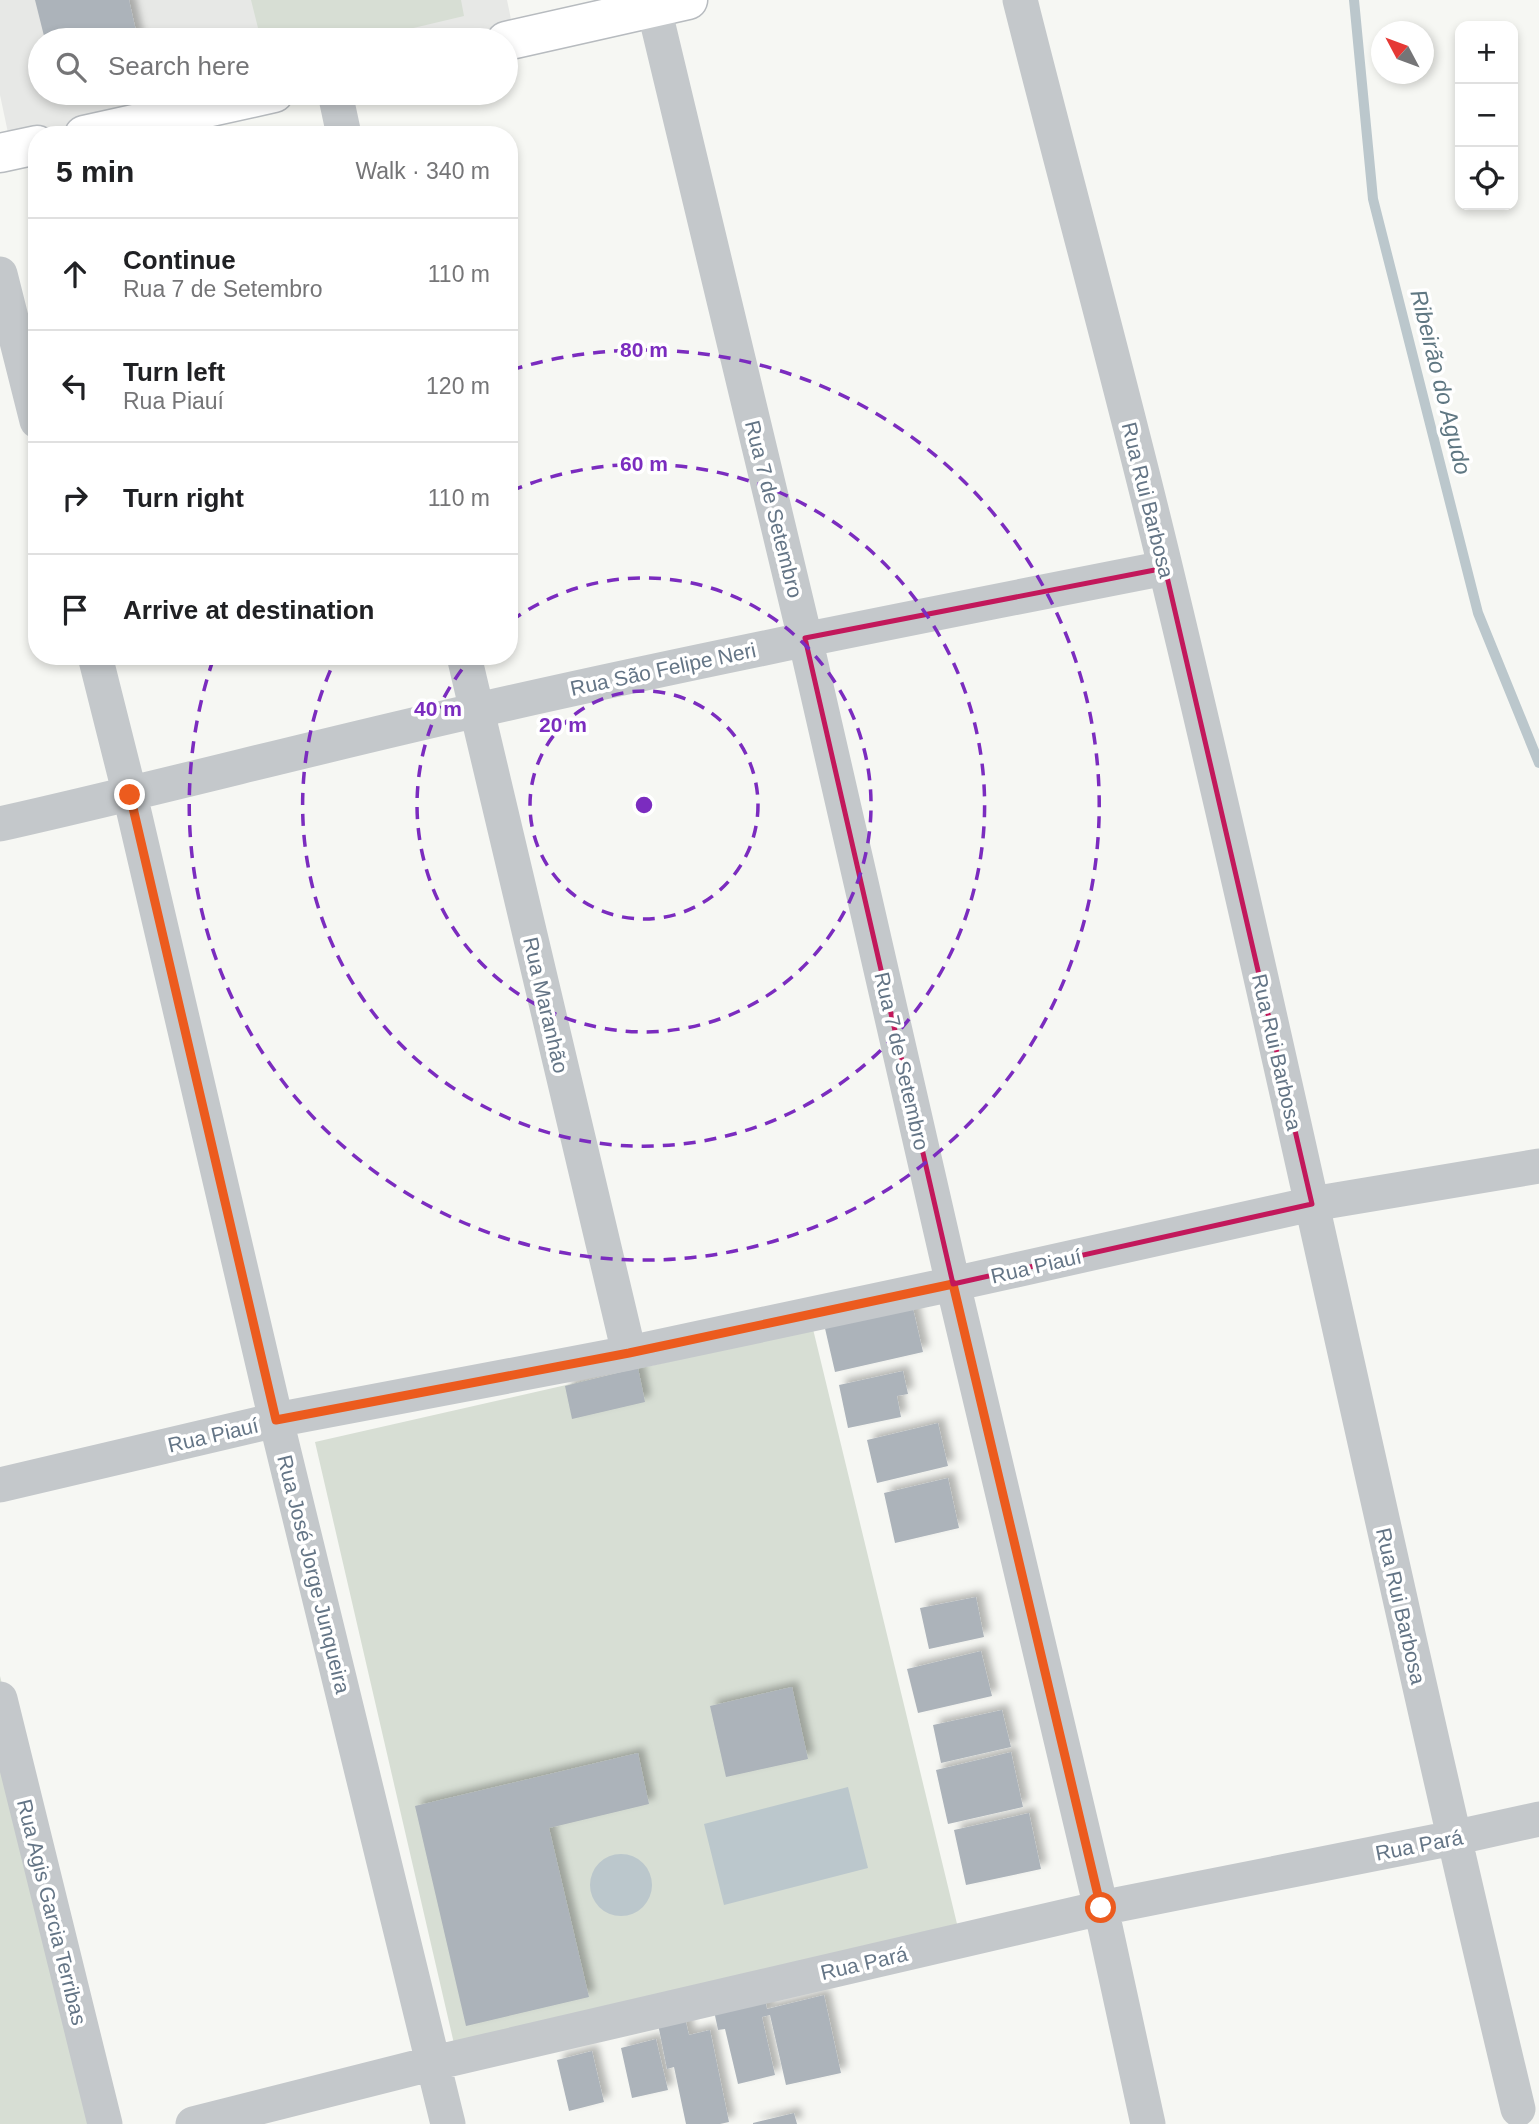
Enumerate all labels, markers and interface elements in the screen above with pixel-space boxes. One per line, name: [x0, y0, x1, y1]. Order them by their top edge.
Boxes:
north arrow: [1371, 21, 1434, 84]
map controls: [1455, 21, 1518, 210]
button: +: [1455, 21, 1518, 84]
search box: [28, 28, 518, 105]
icon: search: [52, 48, 90, 86]
text: Search here: [108, 51, 250, 81]
button: −: [1455, 84, 1518, 147]
button: locate: [1455, 147, 1518, 210]
text: 5 min: [56, 155, 134, 188]
text: Walk · 340 m: [355, 158, 490, 184]
text: Continue: [123, 245, 236, 275]
icon: ahead: [56, 255, 94, 293]
text: 110 m: [428, 261, 490, 287]
text: Rua 7 de Setembro: [123, 276, 322, 302]
water label: Ribeirão do Agudo: [1405, 287, 1477, 477]
text: 80 m: [620, 338, 668, 361]
text: Turn left: [123, 357, 225, 387]
icon: left: [56, 367, 94, 405]
text: 120 m: [426, 373, 490, 399]
text: Rua Piauí: [123, 388, 224, 414]
street label: Rua 7 de Setembro: [741, 418, 807, 600]
street label: Rua Rui Barbosa: [1117, 420, 1179, 581]
text: 60 m: [620, 452, 668, 475]
icon: right: [56, 479, 94, 517]
text: Turn right: [123, 483, 244, 513]
text: 110 m: [428, 485, 490, 511]
icon: arrive: [56, 591, 94, 629]
text: Arrive at destination: [123, 595, 374, 625]
street label: Rua São Felipe Neri: [568, 638, 758, 700]
text: 40 m: [414, 697, 462, 720]
text: 20 m: [539, 713, 587, 736]
route end: [114, 779, 145, 810]
centre of rings: [632, 793, 656, 817]
street label: Rua Maranhão: [519, 935, 573, 1075]
street label: Rua 7 de Setembro: [870, 970, 934, 1152]
street label: Rua Rui Barbosa: [1248, 972, 1306, 1133]
street label: Rua Piauí: [988, 1244, 1084, 1288]
street label: Rua Piauí: [165, 1413, 261, 1457]
street label: Rua José Jorge Junqueira: [273, 1452, 355, 1696]
street label: Rua Rui Barbosa: [1372, 1526, 1430, 1687]
street label: Rua Agis Garcia Terribas: [13, 1797, 91, 2027]
street label: Rua Pará: [1373, 1825, 1465, 1865]
route start: [1085, 1892, 1116, 1923]
street label: Rua Pará: [818, 1942, 910, 1984]

